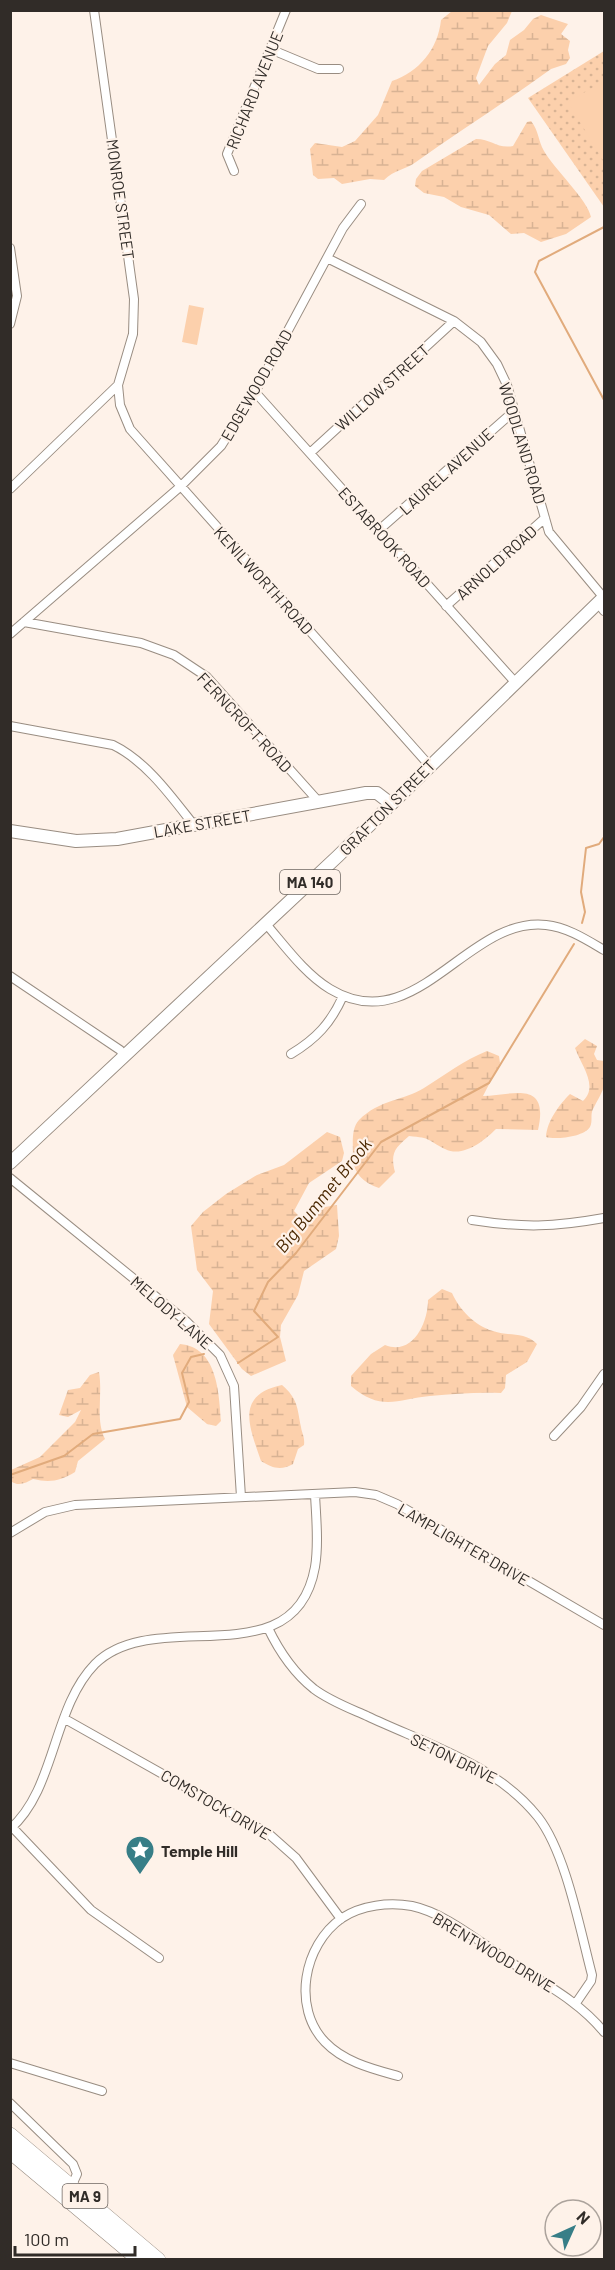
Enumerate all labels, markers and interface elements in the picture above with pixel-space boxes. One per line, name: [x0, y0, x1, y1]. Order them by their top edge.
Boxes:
street label: RICHARD AVENUE: [222, 28, 286, 152]
street label: MONROE STREET: [103, 138, 139, 260]
street label: EDGEWOOD ROAD: [216, 326, 296, 444]
street label: WILLOW STREET: [331, 340, 433, 434]
street label: WOODLAND ROAD: [496, 380, 550, 506]
street label: LAUREL AVENUE: [395, 424, 497, 518]
street label: ESTABROOK ROAD: [335, 483, 435, 591]
street label: ARNOLD ROAD: [452, 521, 540, 603]
street label: KENILWORTH ROAD: [211, 522, 317, 638]
street label: FERNCROFT ROAD: [194, 668, 296, 776]
street label: GRAFTON STREET: [335, 755, 439, 859]
street label: LAKE STREET: [152, 805, 252, 841]
road number: MA 140: [280, 870, 340, 894]
water label: Big Bummet Brook: [270, 1133, 376, 1257]
street label: MELODY LANE: [127, 1271, 217, 1353]
street label: LAMPLIGHTER DRIVE: [395, 1499, 533, 1589]
street label: SETON DRIVE: [408, 1729, 500, 1787]
street label: COMSTOCK DRIVE: [158, 1765, 274, 1843]
place icon: Temple Hill: [124, 1834, 156, 1876]
place label: Temple Hill: [161, 1841, 238, 1860]
street label: BRENTWOOD DRIVE: [430, 1908, 558, 1996]
road number: MA 9: [62, 2184, 107, 2208]
north arrow: [543, 2198, 603, 2258]
text: N: [573, 2207, 594, 2228]
scale bar: [15, 2219, 135, 2257]
text: 100 m: [24, 2228, 69, 2250]

